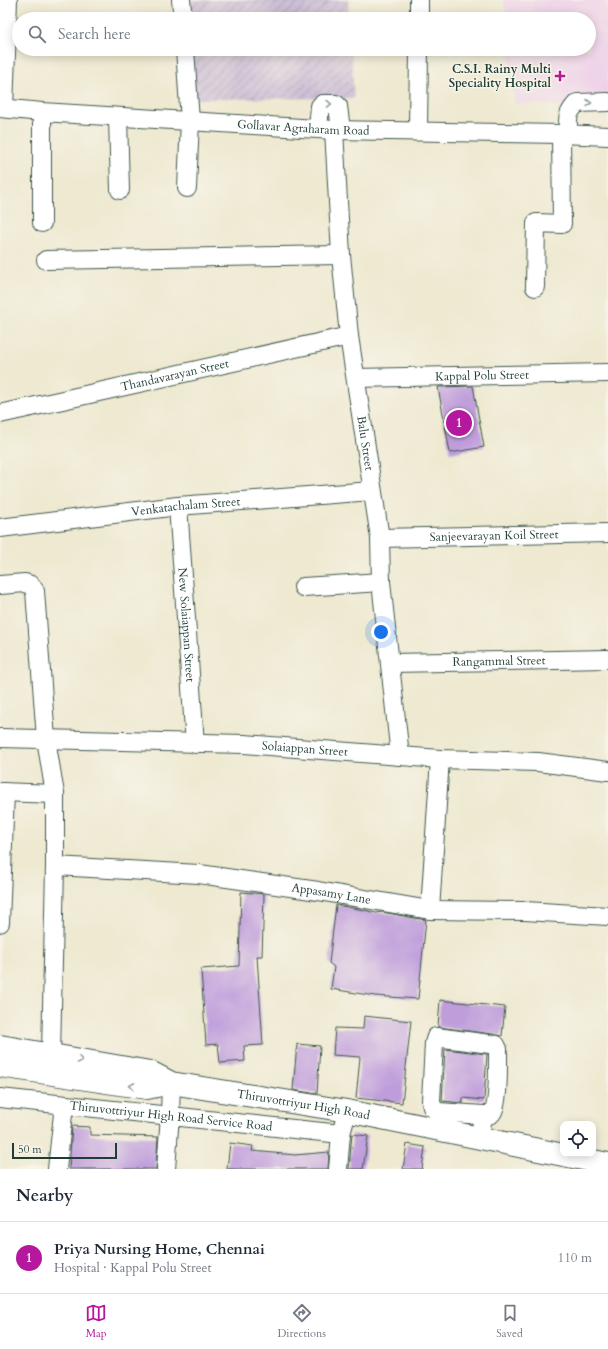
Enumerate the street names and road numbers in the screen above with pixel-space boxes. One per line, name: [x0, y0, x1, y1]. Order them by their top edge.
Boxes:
street label: Gollavar Agraharam Road: [237, 116, 370, 139]
street label: Thandavarayan Street: [119, 355, 230, 395]
street label: Kappal Polu Street: [435, 367, 529, 384]
street label: Balu Street: [353, 415, 378, 472]
street label: Venkatachalam Street: [130, 493, 241, 520]
street label: Sanjeevarayan Koil Street: [429, 526, 559, 545]
street label: New Solaiappan Street: [174, 567, 199, 683]
street label: Rangammal Street: [452, 652, 546, 670]
street label: Solaiappan Street: [261, 737, 349, 760]
street label: Appasamy Lane: [291, 879, 372, 908]
street label: Thiruvottriyur High Road: [236, 1086, 372, 1124]
street label: Thiruvottriyur High Road Service Road: [69, 1097, 274, 1135]

